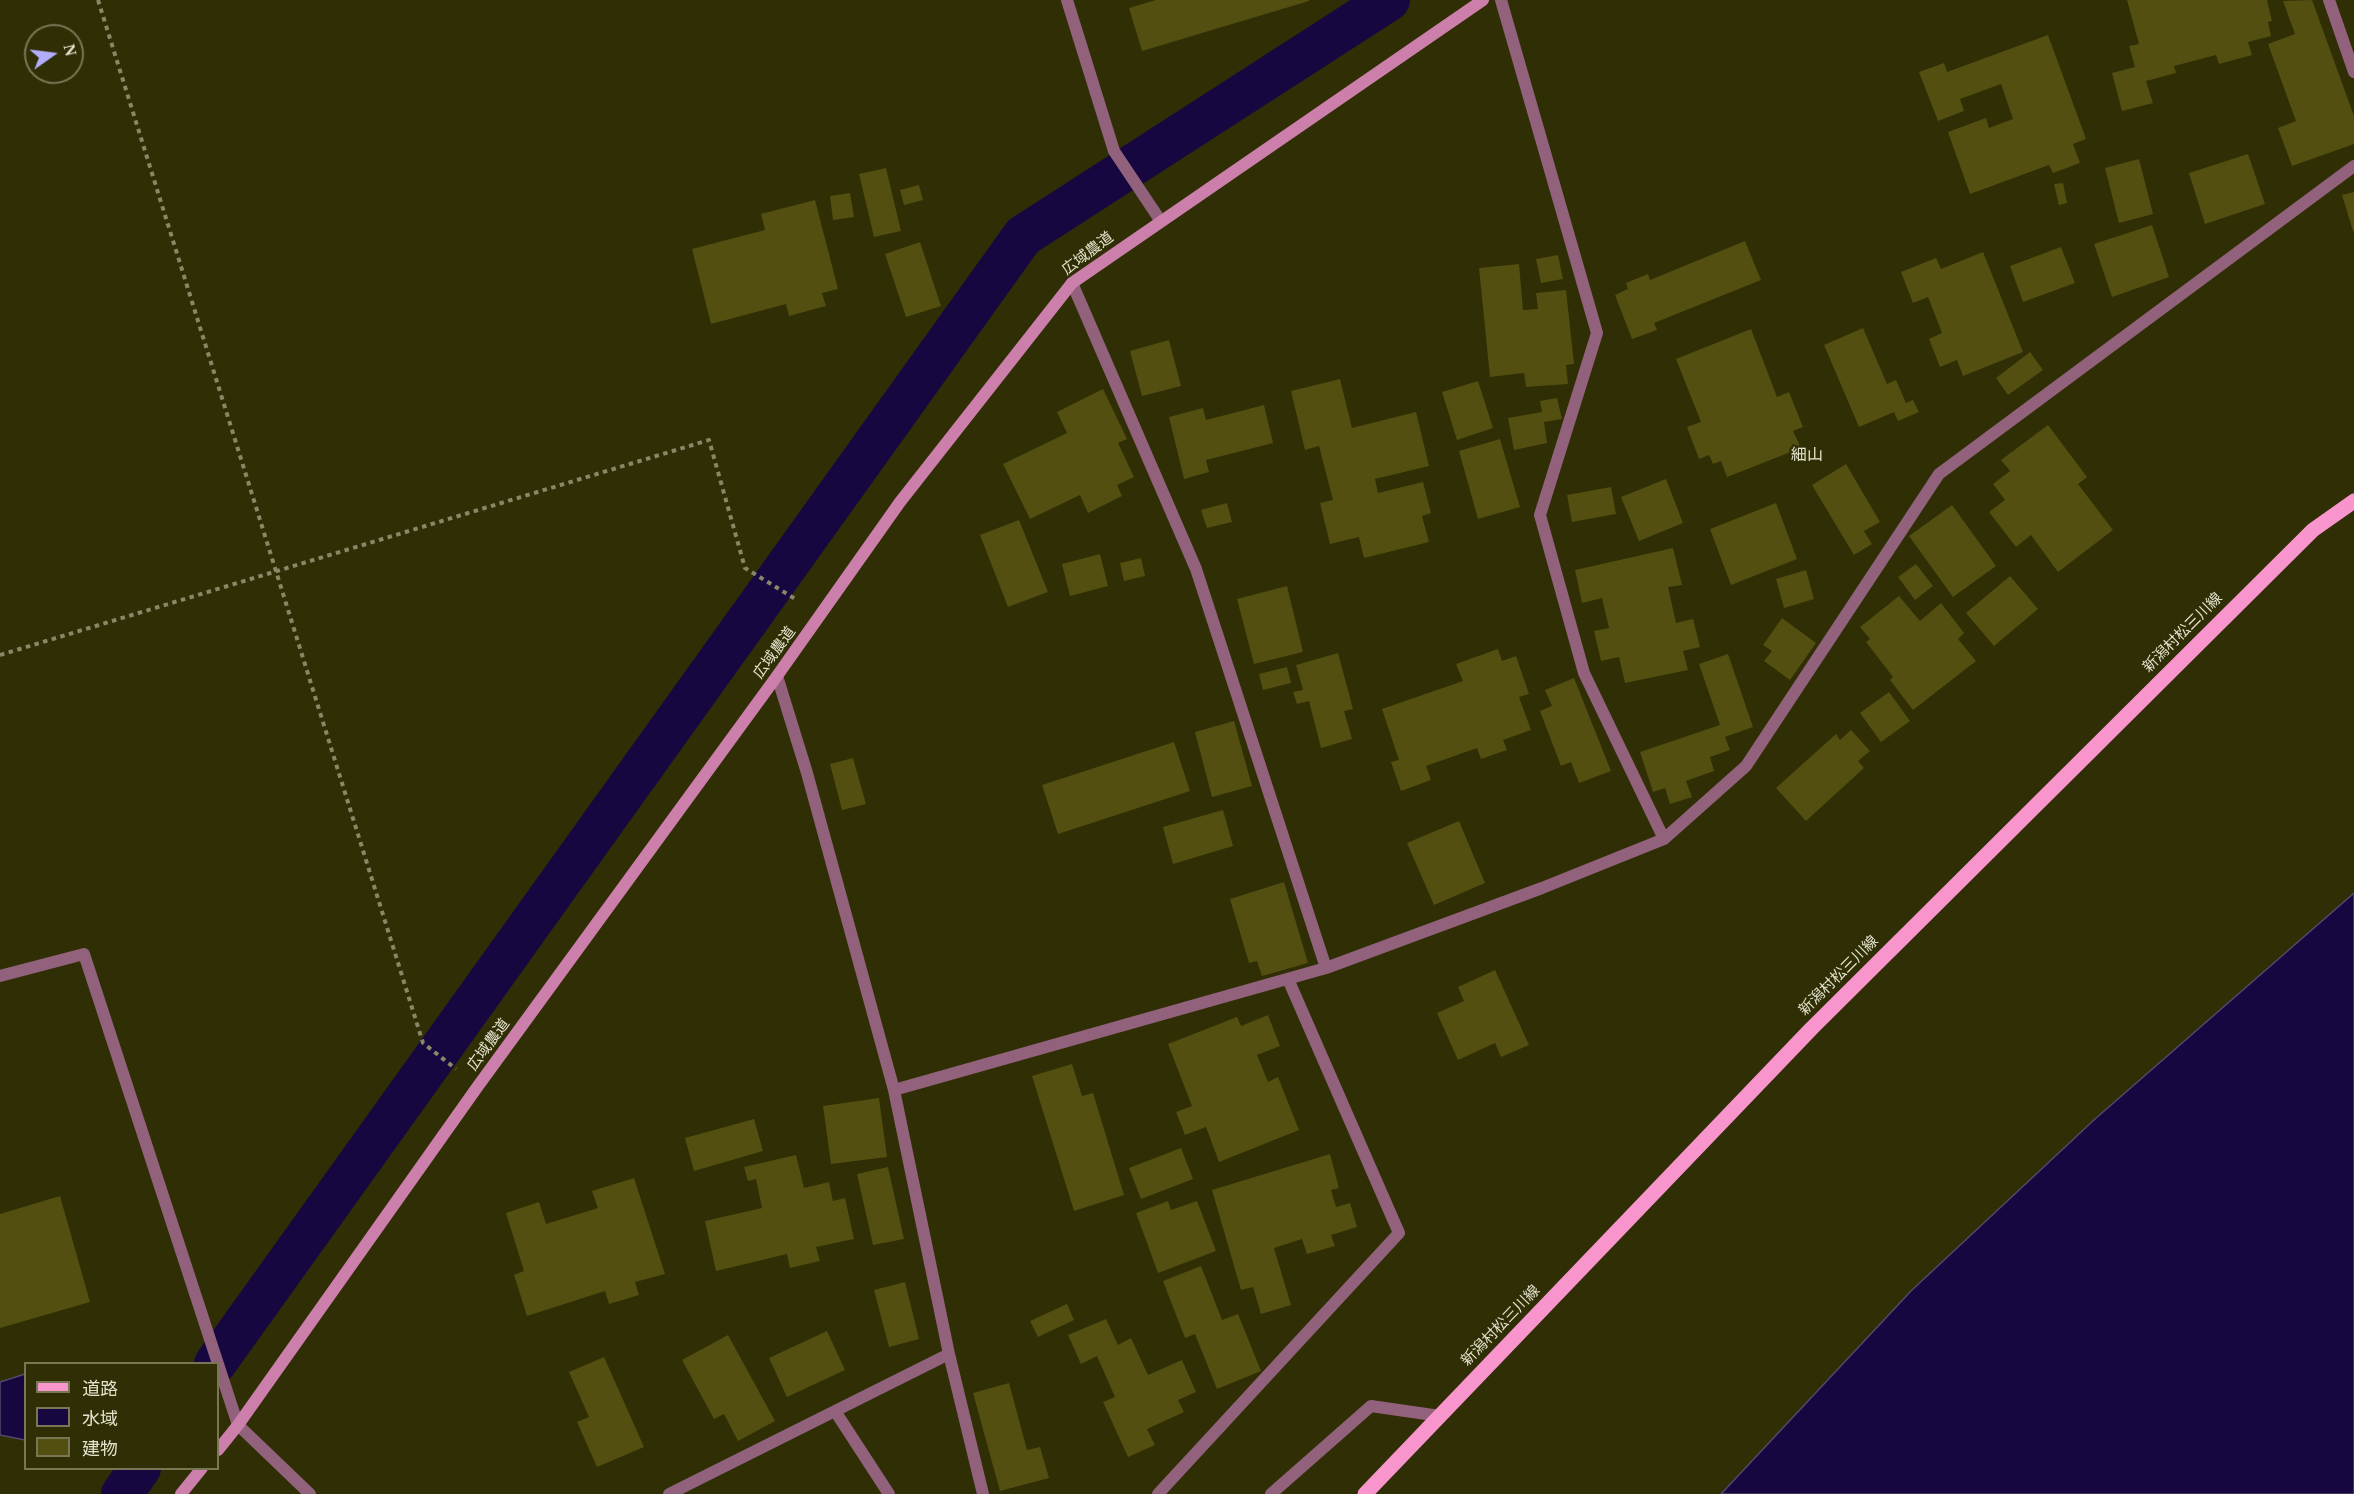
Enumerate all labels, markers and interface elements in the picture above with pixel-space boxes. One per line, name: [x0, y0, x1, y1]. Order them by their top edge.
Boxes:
north arrow: [24, 24, 84, 84]
text: N: [60, 42, 80, 58]
street label: 広域農道: [1059, 229, 1117, 279]
district label: 細山: [1791, 446, 1823, 466]
street label: 新潟村松三川線: [2140, 590, 2226, 676]
street label: 広域農道: [750, 623, 800, 683]
street label: 新潟村松三川線: [1796, 933, 1882, 1019]
street label: 広域農道: [464, 1015, 514, 1075]
street label: 新潟村松三川線: [1458, 1282, 1544, 1370]
legend: [24, 1362, 219, 1470]
text: 道路: [82, 1379, 118, 1399]
text: 水域: [82, 1409, 118, 1429]
text: 建物: [82, 1439, 118, 1459]

